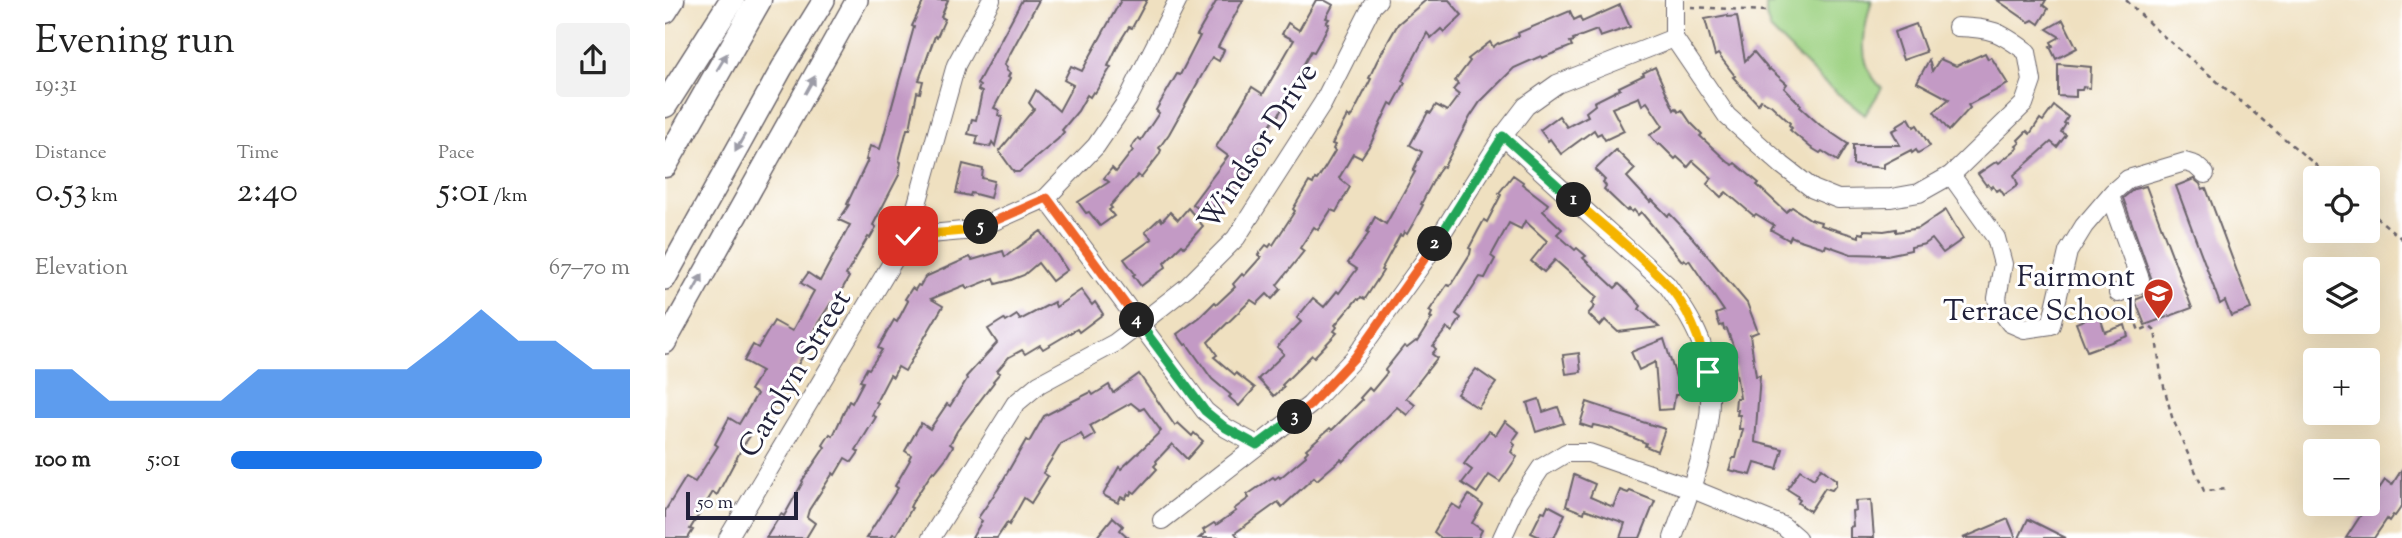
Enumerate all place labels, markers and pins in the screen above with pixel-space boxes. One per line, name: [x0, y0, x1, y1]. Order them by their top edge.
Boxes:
pin: 1: [1557, 182, 1591, 218]
pin: [878, 206, 938, 266]
pin: 5: [963, 210, 999, 244]
pin: 2: [1417, 226, 1453, 262]
place label: Fairmont Terrace School: [1943, 257, 2135, 334]
school or university icon: Fairmont Terrace School: [2141, 276, 2175, 320]
pin: 4: [1119, 302, 1155, 338]
pin: [1678, 342, 1738, 402]
pin: 3: [1277, 400, 1313, 434]

